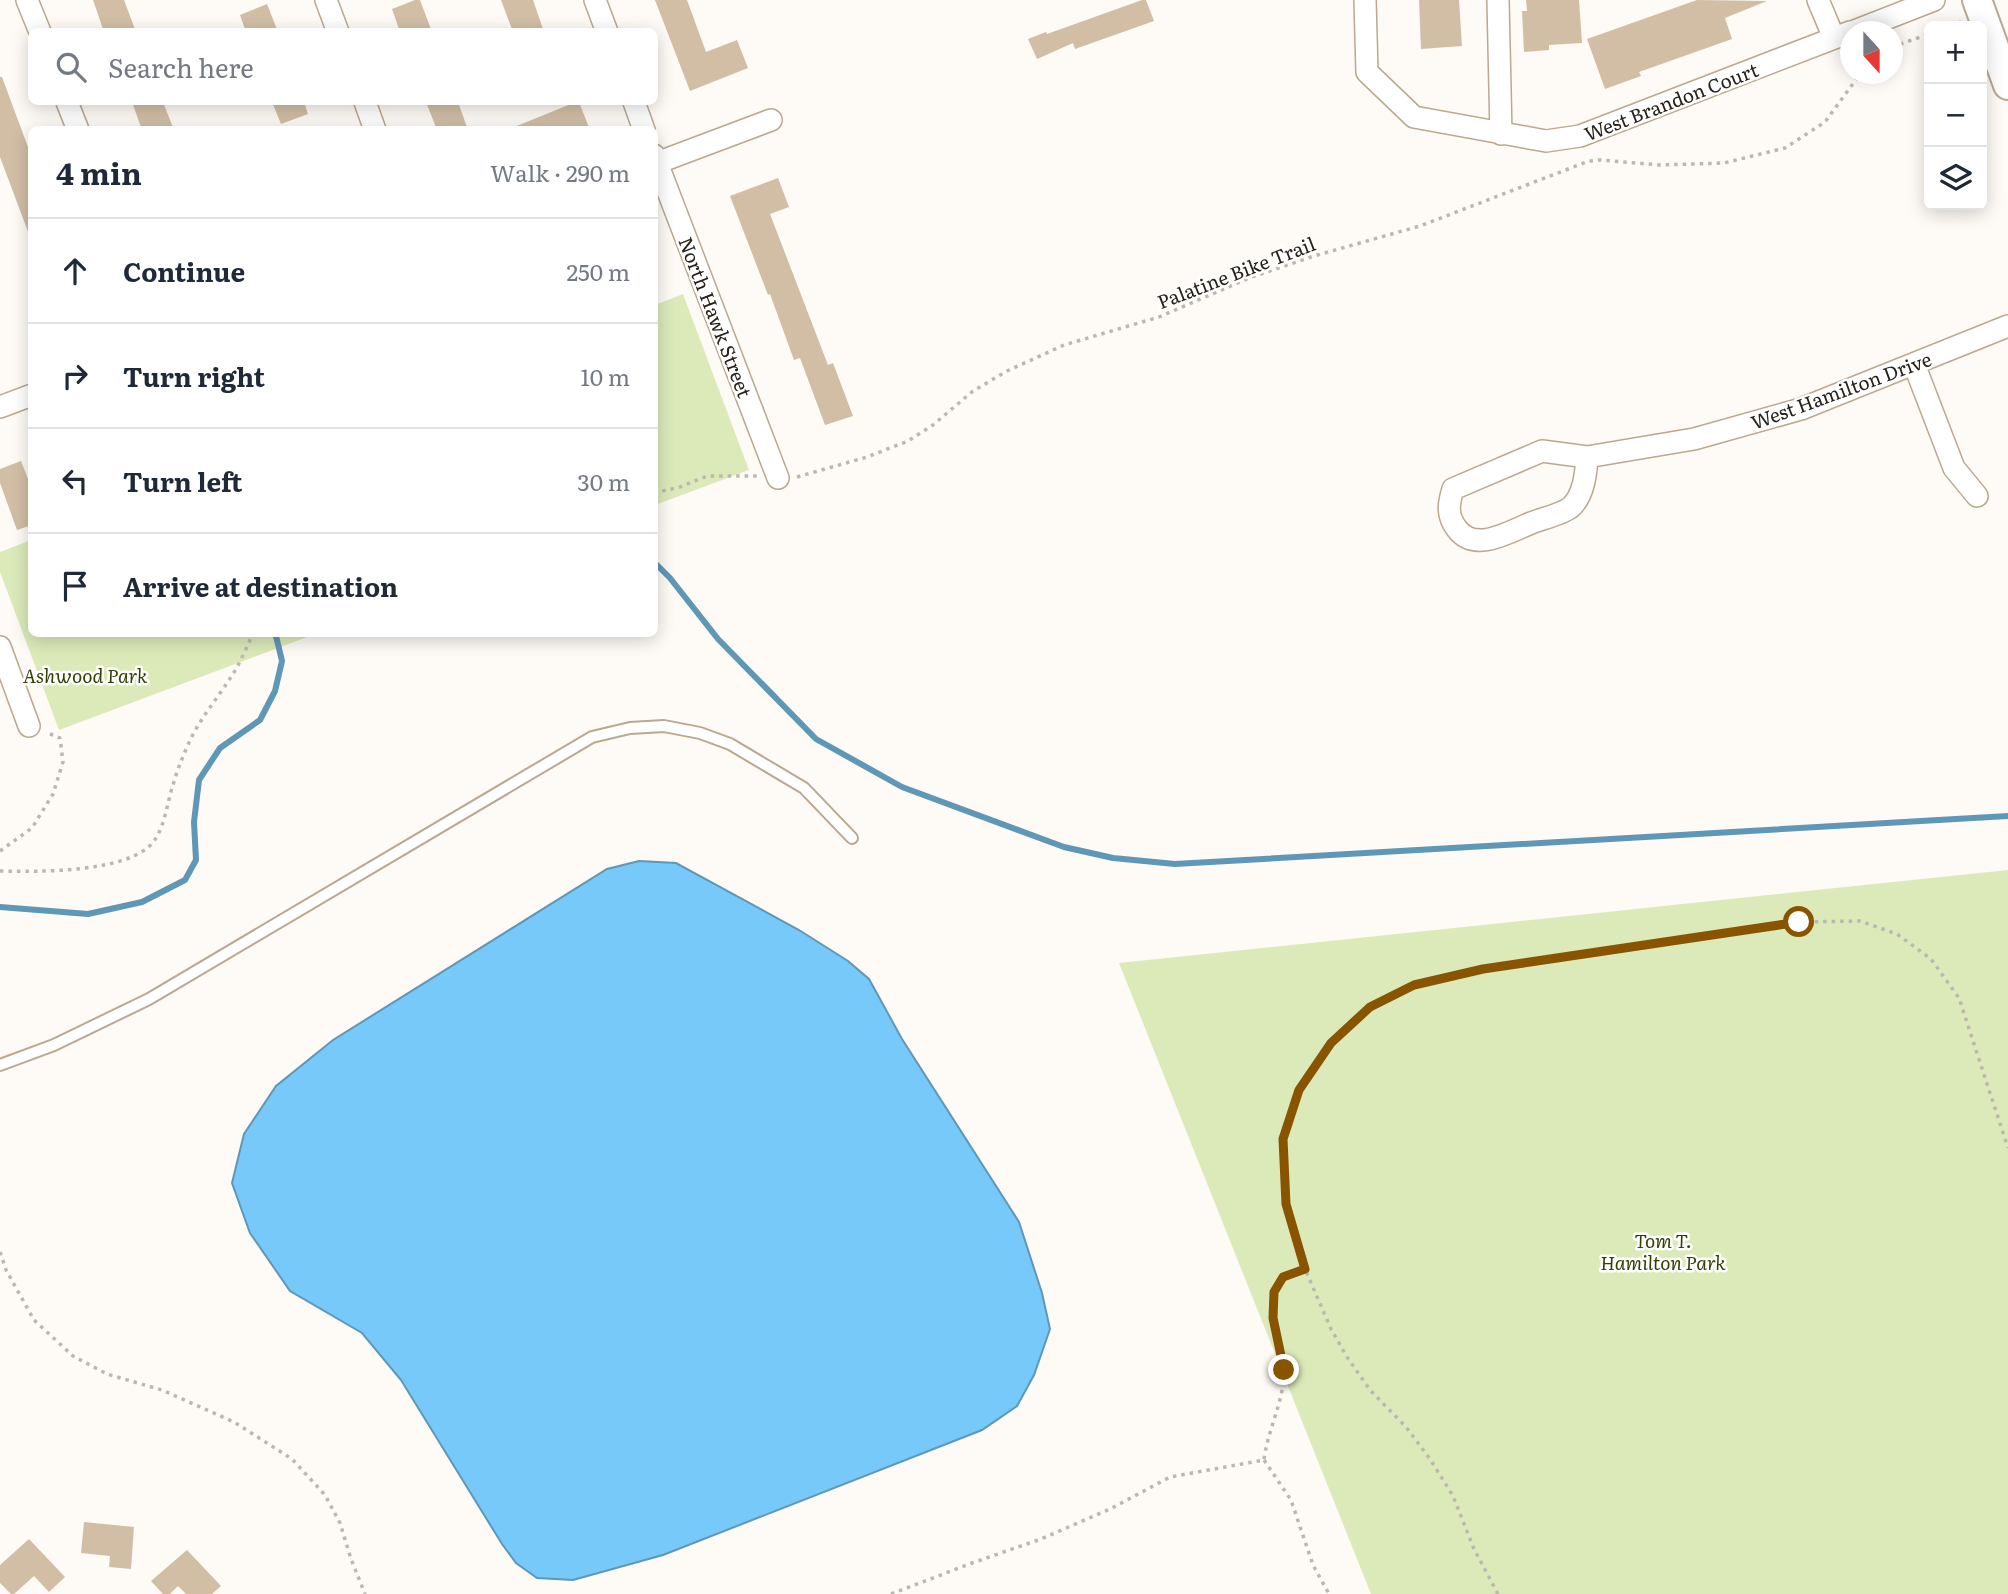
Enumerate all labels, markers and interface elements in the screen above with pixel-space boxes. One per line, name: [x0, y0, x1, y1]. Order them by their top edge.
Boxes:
north arrow: [1840, 21, 1903, 84]
map controls: [1924, 21, 1987, 210]
button: +: [1924, 21, 1987, 84]
search box: [28, 28, 658, 105]
text: Search here: [108, 47, 254, 86]
icon: search: [52, 48, 90, 86]
street label: West Brandon Court: [1580, 55, 1762, 147]
button: −: [1924, 84, 1987, 147]
button: layers: [1924, 147, 1987, 210]
text: 4 min: [56, 150, 142, 194]
text: Walk · 290 m: [490, 155, 630, 189]
street label: Palatine Bike Trail: [1153, 229, 1319, 315]
street label: North Hawk Street: [672, 233, 760, 402]
text: Continue: [123, 251, 245, 290]
icon: ahead: [56, 252, 94, 290]
text: 250 m: [566, 254, 630, 288]
street label: West Hamilton Drive: [1747, 344, 1935, 436]
text: Turn right: [123, 356, 265, 395]
icon: right: [56, 357, 94, 395]
text: 10 m: [580, 359, 630, 393]
text: Turn left: [123, 461, 242, 500]
icon: left: [56, 462, 94, 500]
text: 30 m: [577, 464, 630, 498]
text: Arrive at destination: [123, 566, 398, 605]
icon: arrive: [56, 567, 94, 605]
park label: Ashwood Park: [23, 661, 148, 689]
route start: [1783, 906, 1814, 937]
park label: Tom T. Hamilton Park: [1600, 1226, 1726, 1276]
route end: [1268, 1354, 1299, 1385]

